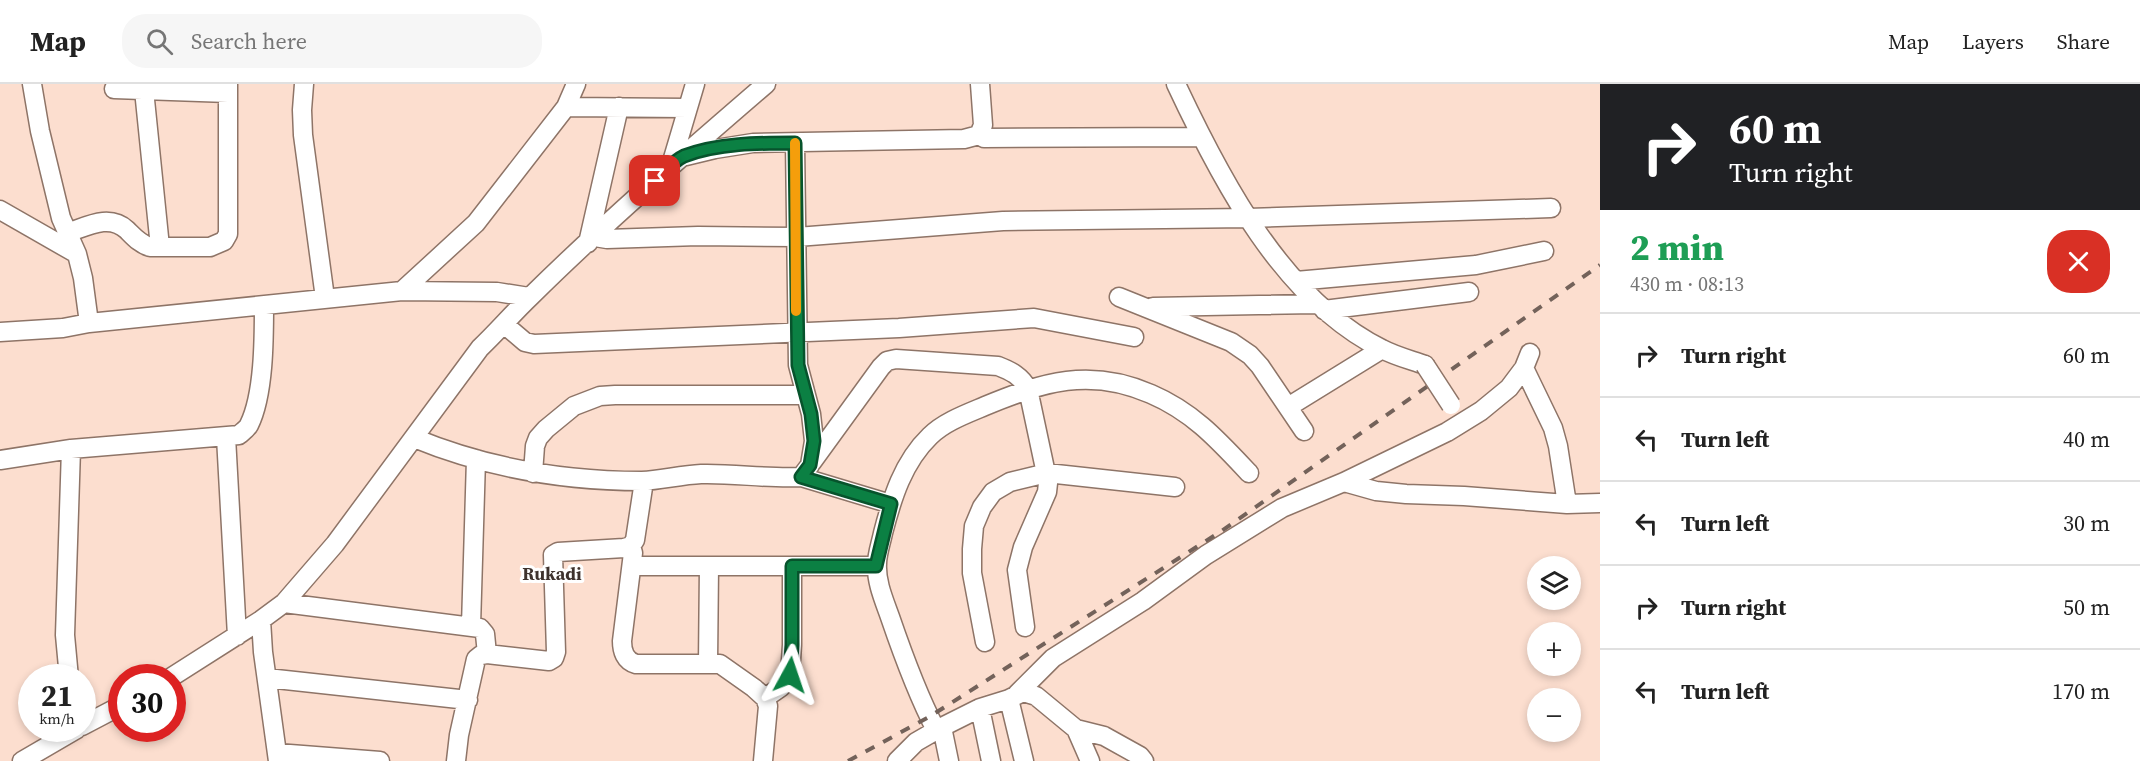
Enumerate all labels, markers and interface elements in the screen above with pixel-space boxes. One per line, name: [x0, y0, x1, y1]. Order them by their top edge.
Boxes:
search box: [122, 14, 542, 68]
text: Map: [30, 22, 86, 60]
icon: search: [143, 25, 176, 58]
text: Search here: [191, 26, 307, 56]
text: Map: [1888, 27, 1929, 56]
text: Layers: [1962, 27, 2024, 56]
text: Share: [2057, 27, 2110, 56]
text: 60 m: [1729, 99, 1822, 157]
icon: right: [1630, 108, 1708, 186]
text: Turn right: [1729, 154, 1853, 191]
pin: [629, 155, 680, 206]
icon: arrive: [638, 164, 671, 197]
text: 2 min: [1630, 223, 1724, 272]
button: close: [2047, 230, 2110, 293]
text: 430 m · 08:13: [1630, 270, 1744, 298]
icon: right: [1630, 339, 1663, 372]
text: Turn right: [1681, 340, 1786, 370]
text: 60 m: [2063, 340, 2110, 370]
icon: left: [1630, 423, 1663, 456]
text: Turn left: [1681, 424, 1769, 454]
text: 40 m: [2063, 424, 2110, 454]
icon: left: [1630, 507, 1663, 540]
text: Turn left: [1681, 508, 1769, 538]
text: 30 m: [2063, 508, 2110, 538]
map controls: [1527, 556, 1581, 742]
button: layers: [1527, 556, 1581, 610]
district label: Rukadi: [522, 561, 582, 586]
icon: right: [1630, 591, 1663, 624]
text: Turn right: [1681, 592, 1786, 622]
text: 50 m: [2063, 592, 2110, 622]
button: +: [1527, 622, 1581, 676]
position arrow: [758, 643, 822, 707]
speed limit sign: 30: [108, 664, 186, 742]
text: 21: [41, 675, 73, 716]
icon: left: [1630, 675, 1663, 708]
text: Turn left: [1681, 676, 1769, 706]
text: 170 m: [2052, 676, 2110, 706]
button: −: [1527, 688, 1581, 742]
text: km/h: [39, 708, 75, 729]

